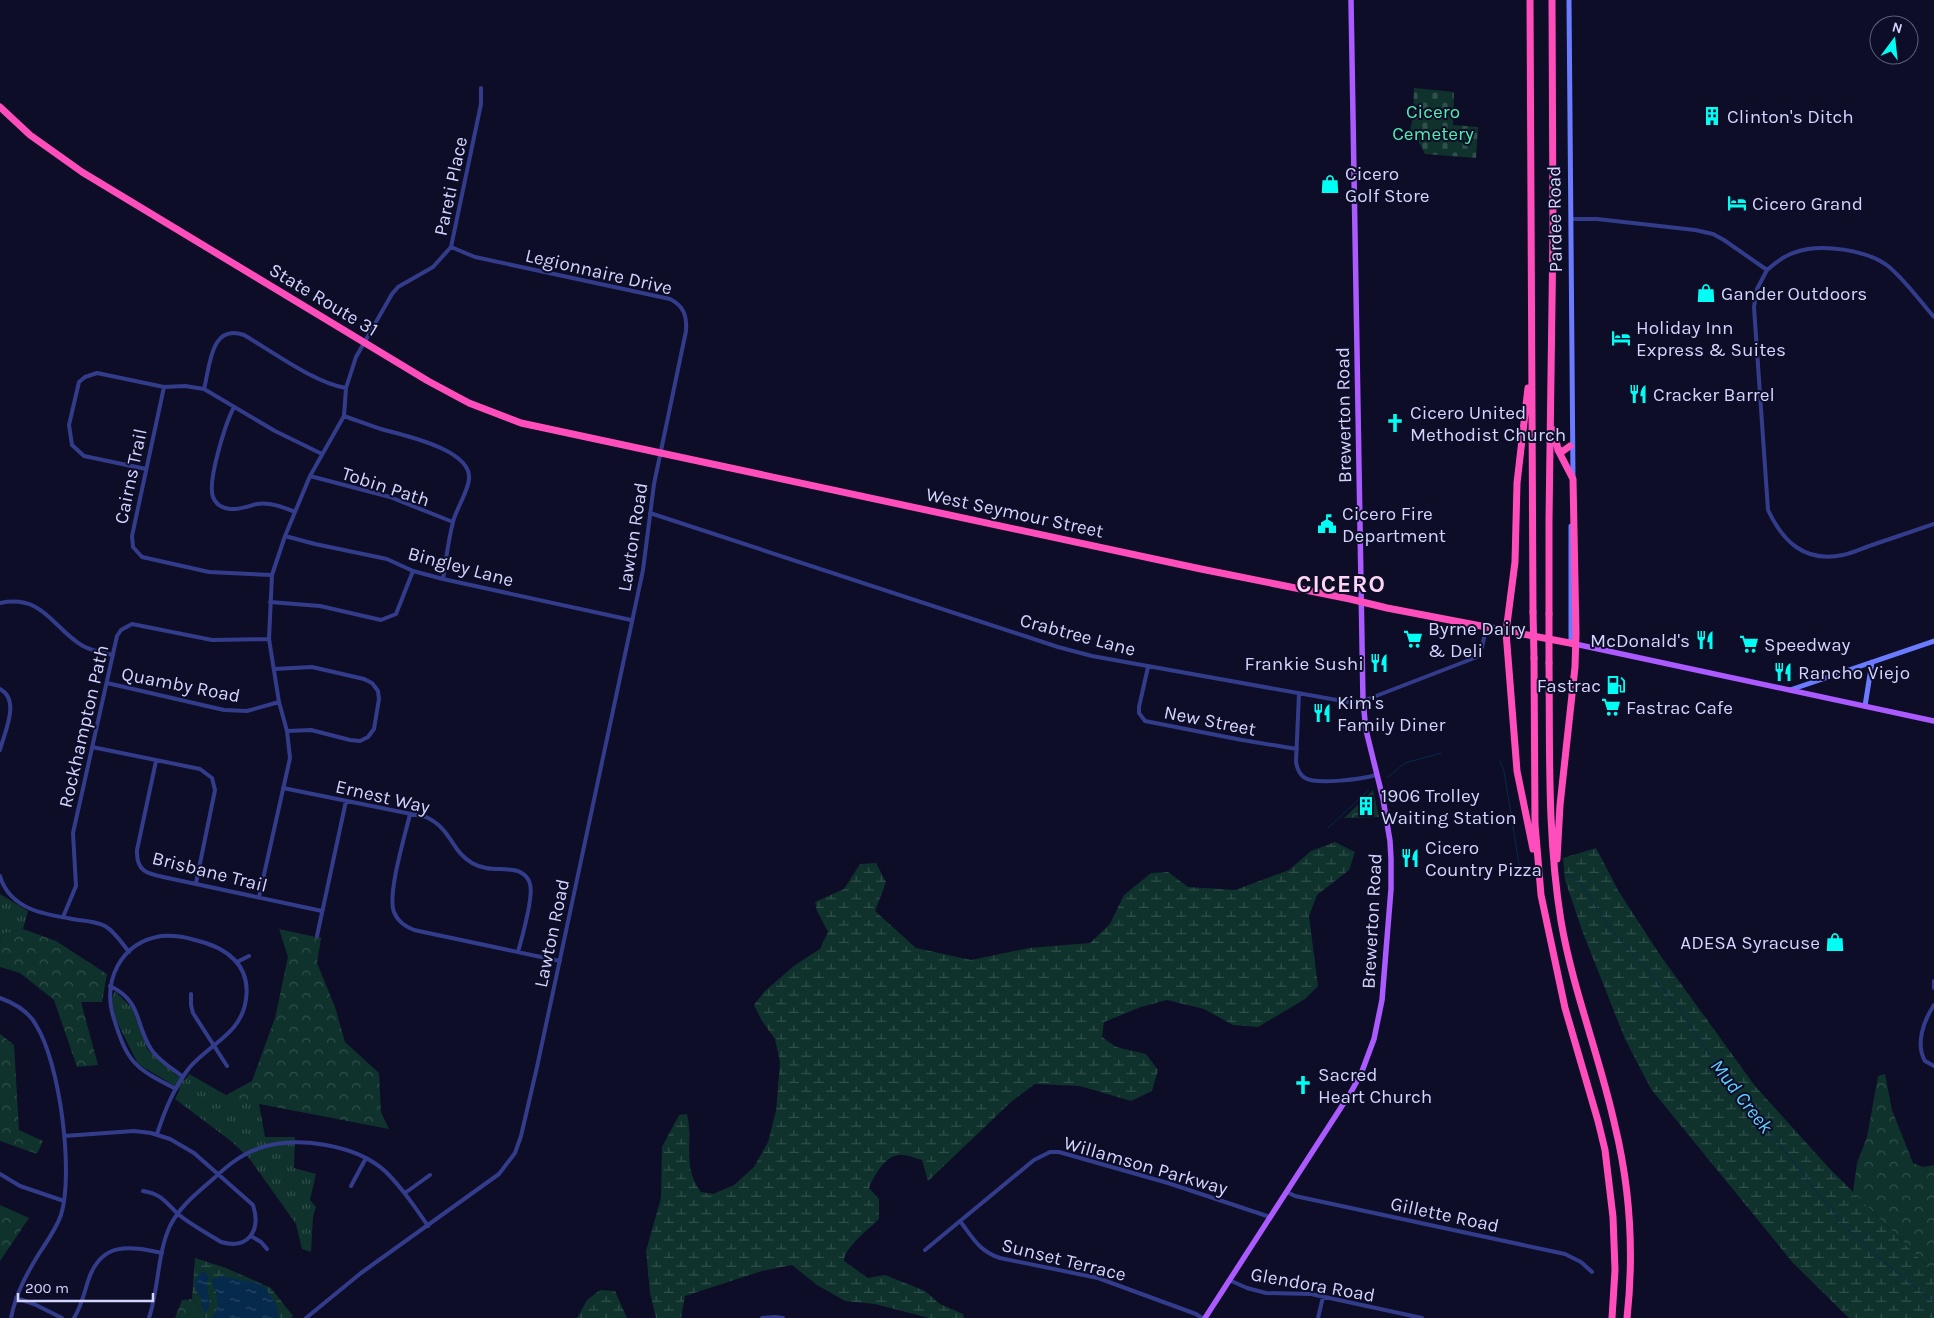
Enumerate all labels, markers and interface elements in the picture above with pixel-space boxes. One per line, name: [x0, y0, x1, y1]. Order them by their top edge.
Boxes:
north arrow: [1869, 15, 1919, 65]
text: N: [1890, 18, 1904, 37]
park label: Cicero Cemetery: [1392, 101, 1474, 145]
building icon: Clinton's Ditch: [1701, 105, 1723, 127]
place label: Clinton's Ditch: [1727, 106, 1854, 128]
street label: Pareti Place: [430, 135, 472, 238]
place label: Cicero Golf Store: [1345, 163, 1430, 207]
street label: Pardee Road: [1543, 165, 1567, 273]
shop icon: Cicero Golf Store: [1319, 173, 1341, 195]
hotel icon: Cicero Grand: [1726, 192, 1748, 214]
place label: Cicero Grand: [1752, 193, 1863, 215]
street label: Legionnaire Drive: [523, 244, 674, 300]
street label: State Route 31: [265, 259, 382, 341]
shop icon: Gander Outdoors: [1695, 282, 1717, 304]
place label: Gander Outdoors: [1721, 283, 1867, 305]
place label: Holiday Inn Express & Suites: [1636, 317, 1786, 361]
hotel icon: Holiday Inn Express & Suites: [1610, 327, 1632, 349]
street label: Brewerton Road: [1332, 347, 1356, 483]
restaurant icon: Cracker Barrel: [1627, 383, 1649, 405]
place label: Cracker Barrel: [1653, 384, 1775, 406]
place label: Cicero United Methodist Church: [1410, 402, 1566, 446]
church icon: Cicero United Methodist Church: [1384, 412, 1406, 434]
street label: Cairns Trail: [110, 426, 152, 526]
street label: Tobin Path: [339, 462, 432, 511]
street label: Lawton Road: [613, 481, 652, 593]
street label: West Seymour Street: [924, 483, 1106, 543]
place label: Cicero Fire Department: [1342, 503, 1446, 547]
public building icon: Cicero Fire Department: [1316, 513, 1338, 535]
street label: Bingley Lane: [405, 542, 516, 592]
district label: CICERO: [1296, 570, 1386, 598]
street label: Crabtree Lane: [1017, 609, 1138, 661]
place label: Byrne Dairy & Deli: [1428, 618, 1526, 662]
supermarket icon: Byrne Dairy & Deli: [1402, 628, 1424, 650]
restaurant icon: McDonald's: [1694, 629, 1716, 651]
place label: McDonald's: [1590, 630, 1690, 652]
supermarket icon: Speedway: [1738, 633, 1760, 655]
place label: Speedway: [1764, 634, 1851, 656]
street label: Rockhampton Path: [55, 643, 113, 810]
restaurant icon: Frankie Sushi: [1368, 652, 1390, 674]
place label: Frankie Sushi: [1245, 653, 1364, 675]
restaurant icon: Rancho Viejo: [1772, 661, 1794, 683]
place label: Rancho Viejo: [1798, 662, 1910, 684]
street label: Quamby Road: [120, 663, 242, 707]
fuel station icon: Fastrac: [1605, 674, 1627, 696]
place label: Fastrac: [1537, 675, 1601, 697]
place label: Kim's Family Diner: [1337, 692, 1445, 736]
supermarket icon: Fastrac Cafe: [1600, 696, 1622, 718]
place label: Fastrac Cafe: [1626, 697, 1733, 719]
street label: New Street: [1162, 701, 1258, 741]
restaurant icon: Kim's Family Diner: [1311, 702, 1333, 724]
street label: Ernest Way: [333, 775, 432, 819]
place label: 1906 Trolley Waiting Station: [1381, 785, 1517, 829]
building icon: 1906 Trolley Waiting Station: [1355, 795, 1377, 817]
place label: Cicero Country Pizza: [1425, 837, 1542, 881]
street label: Brisbane Trail: [150, 847, 270, 897]
restaurant icon: Cicero Country Pizza: [1399, 847, 1421, 869]
street label: Brewerton Road: [1357, 853, 1387, 990]
street label: Lawton Road: [530, 877, 574, 989]
shop icon: ADESA Syracuse: [1824, 931, 1846, 953]
place label: ADESA Syracuse: [1680, 932, 1820, 954]
water label: Mud Creek: [1706, 1055, 1778, 1139]
place label: Sacred Heart Church: [1318, 1064, 1432, 1108]
church icon: Sacred Heart Church: [1292, 1074, 1314, 1096]
street label: Willamson Parkway: [1061, 1132, 1230, 1200]
street label: Gillette Road: [1388, 1193, 1501, 1237]
street label: Sunset Terrace: [999, 1234, 1128, 1286]
street label: Glendora Road: [1249, 1263, 1377, 1307]
scale bar: [18, 1270, 152, 1302]
text: 200 m: [25, 1279, 69, 1297]

